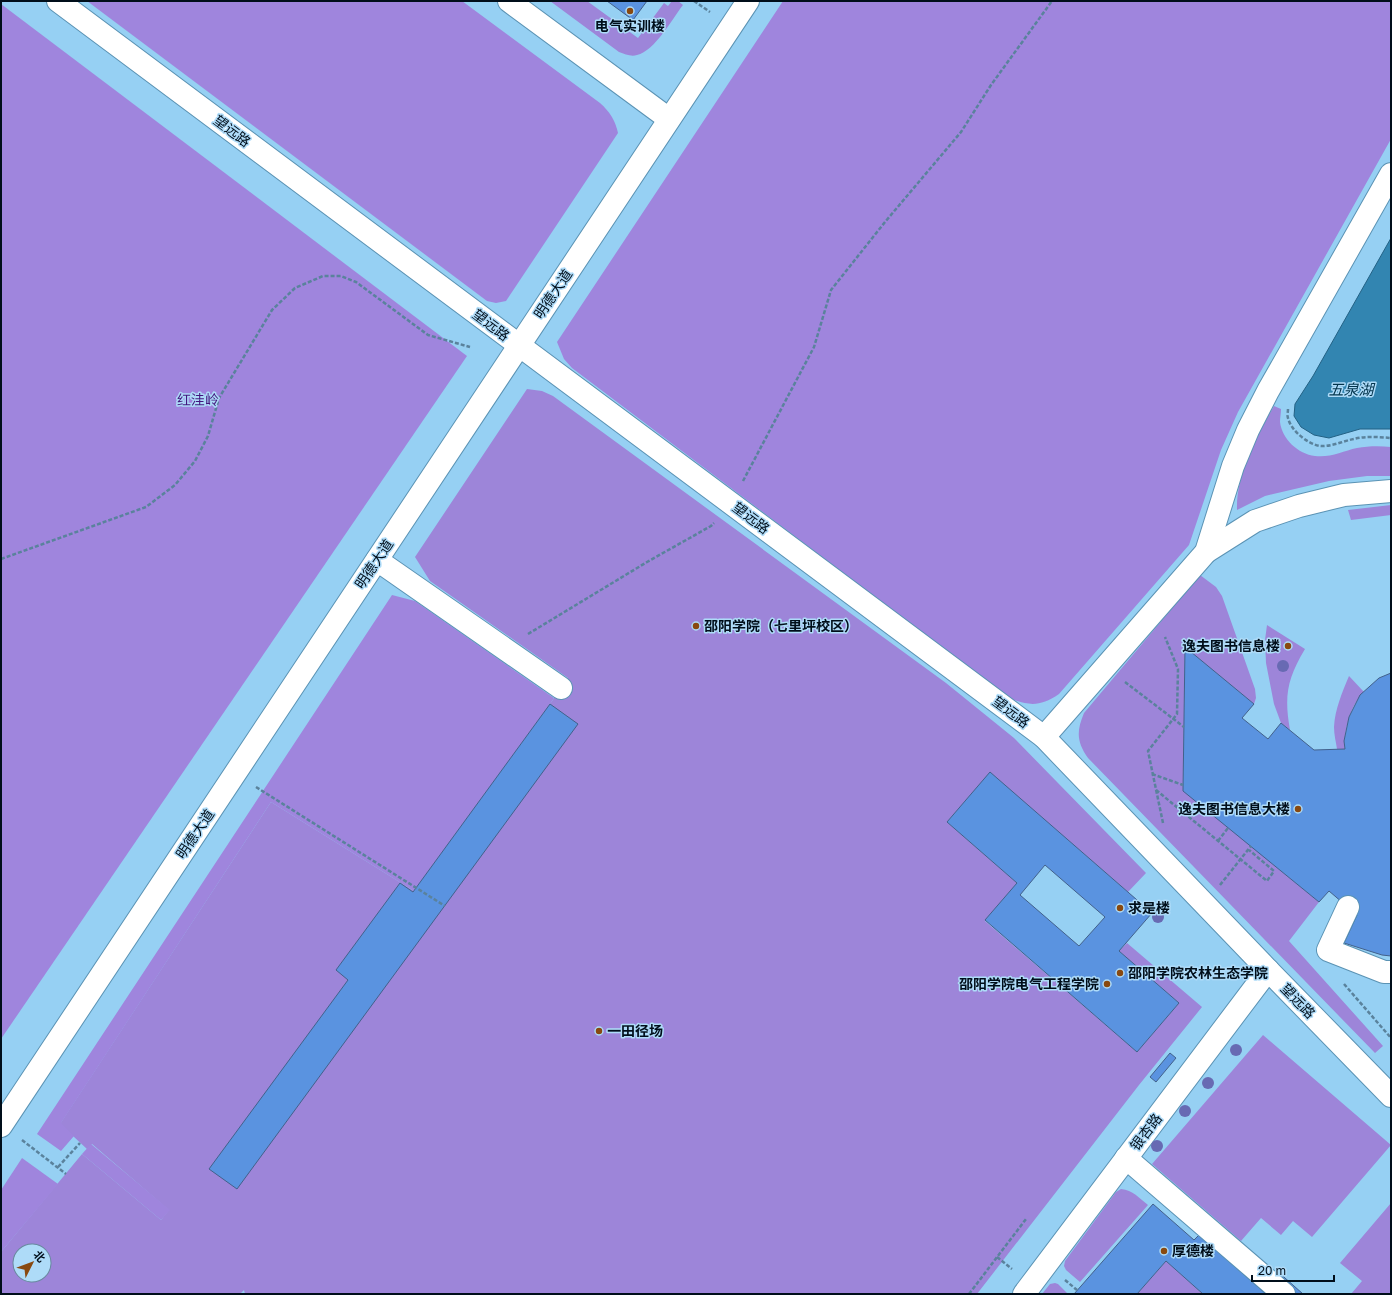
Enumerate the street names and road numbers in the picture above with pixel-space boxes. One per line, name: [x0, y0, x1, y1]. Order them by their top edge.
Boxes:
street label: 望远路: [210, 111, 254, 150]
street label: 明德大道: [530, 266, 575, 322]
street label: 望远路: [469, 305, 513, 344]
street label: 望远路: [729, 498, 773, 537]
street label: 明德大道: [351, 536, 396, 592]
street label: 望远路: [989, 692, 1033, 731]
street label: 明德大道: [172, 806, 217, 862]
street label: 望远路: [1278, 980, 1319, 1022]
street label: 银杏路: [1126, 1110, 1165, 1154]

